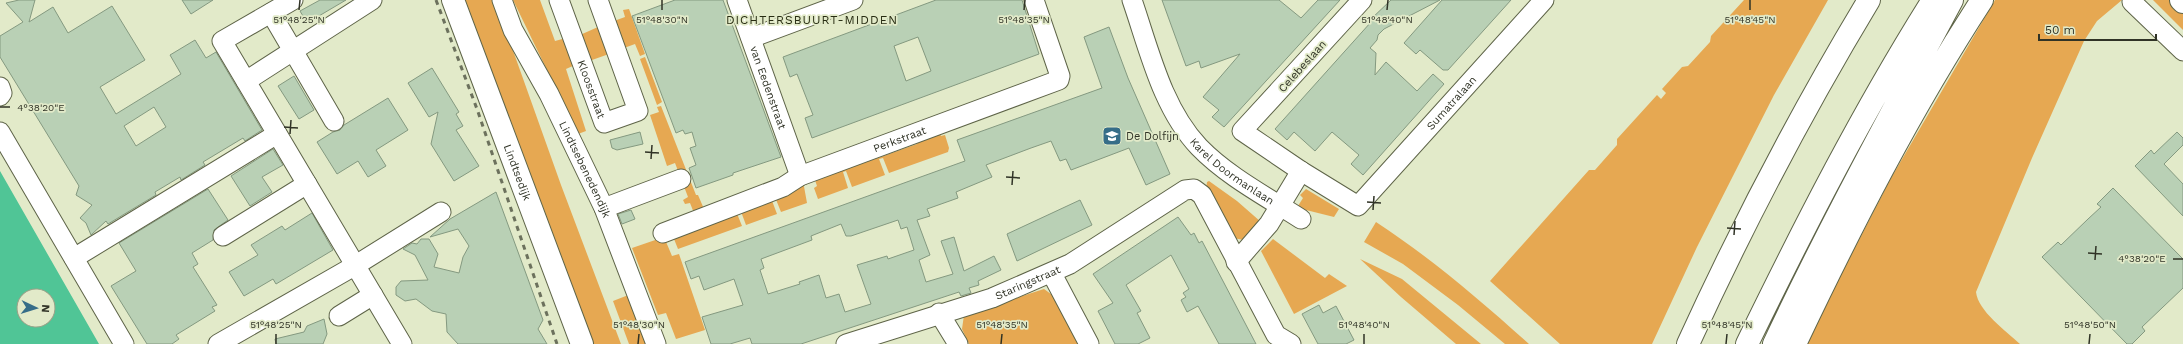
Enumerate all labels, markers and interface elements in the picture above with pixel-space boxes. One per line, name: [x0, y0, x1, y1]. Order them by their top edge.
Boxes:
district label: DICHTERSBUURT-MIDDEN: [726, 13, 898, 27]
text: 51°48'25"N: [273, 14, 325, 25]
text: 51°48'30"N: [636, 14, 688, 25]
text: 51°48'35"N: [998, 14, 1050, 25]
text: 51°48'40"N: [1361, 14, 1413, 25]
text: 51°48'45"N: [1724, 14, 1776, 25]
scale bar: [2039, 16, 2156, 42]
text: 50 m: [2045, 23, 2075, 37]
street label: Celebeslaan: [1276, 38, 1329, 95]
street label: van Eedenstraat: [747, 44, 789, 131]
street label: Kloosstraat: [575, 58, 608, 121]
street label: Sumatralaan: [1424, 73, 1479, 133]
text: 4°38'20"E: [17, 102, 65, 113]
street label: Lindtsebenedendijk: [556, 119, 613, 220]
street label: Perkstraat: [872, 124, 928, 155]
school or university icon: De Dolfijn: [1101, 125, 1123, 147]
place label: De Dolfijn: [1126, 130, 1179, 143]
street label: Karel Doormanlaan: [1187, 135, 1276, 208]
street label: Lindtsedijk: [501, 143, 534, 202]
text: 4°38'20"E: [2118, 253, 2166, 264]
street label: Staringstraat: [993, 263, 1063, 303]
north arrow: [16, 288, 56, 328]
text: N: [39, 304, 52, 313]
text: 51°48'25"N: [250, 319, 302, 330]
text: 51°48'30"N: [613, 319, 665, 330]
text: 51°48'35"N: [976, 319, 1028, 330]
text: 51°48'40"N: [1338, 319, 1390, 330]
text: 51°48'45"N: [1701, 319, 1753, 330]
text: 51°48'50"N: [2064, 319, 2116, 330]

